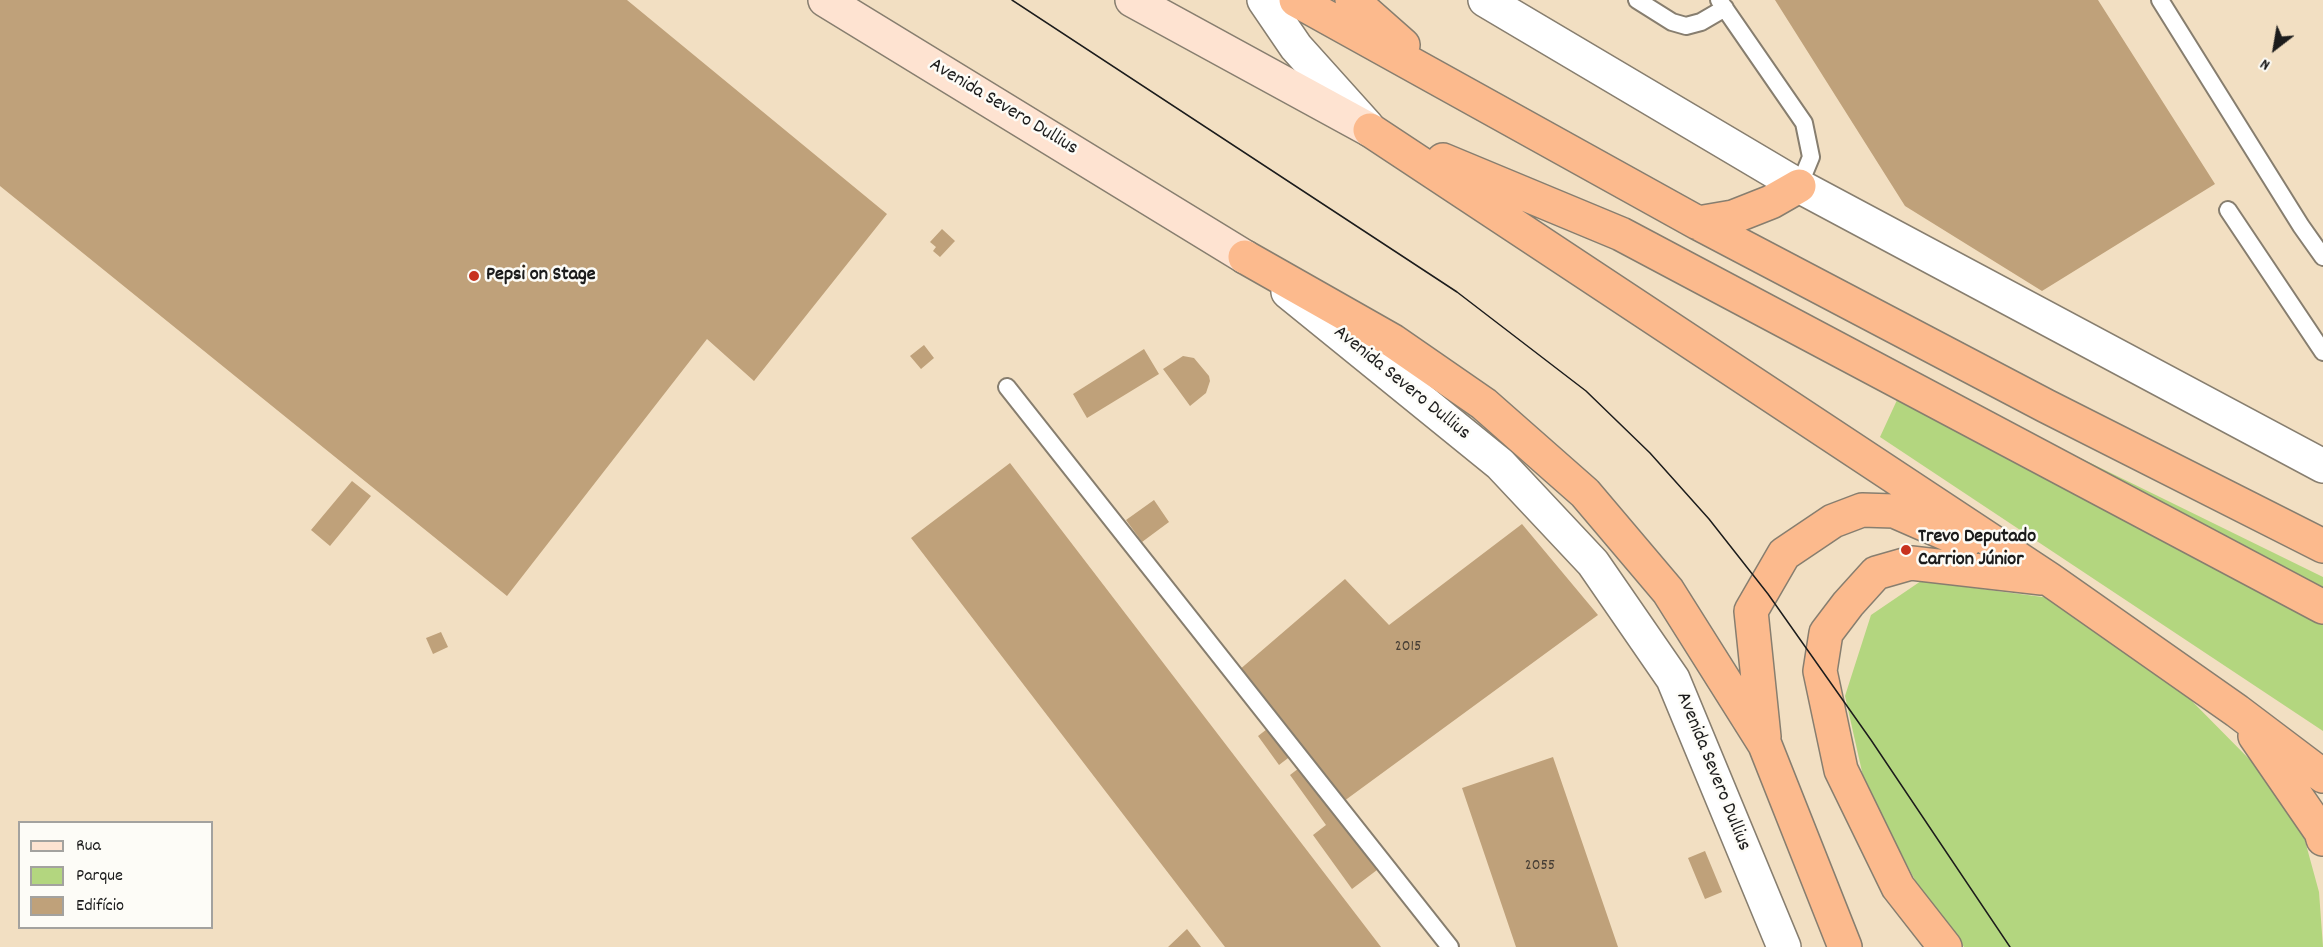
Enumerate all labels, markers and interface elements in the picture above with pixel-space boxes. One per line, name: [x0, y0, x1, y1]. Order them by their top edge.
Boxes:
north arrow: [2245, 18, 2305, 78]
text: N: [2256, 52, 2275, 76]
street label: Avenida Severo Dullius: [924, 54, 1082, 162]
place label: Pepsi on Stage: [486, 264, 596, 288]
marker: Pepsi on Stage: [467, 269, 481, 283]
street label: Avenida Severo Dullius: [1328, 321, 1474, 447]
place label: Trevo Deputado Carrion Júnior: [1918, 526, 2036, 573]
marker: Trevo Deputado Carrion Júnior: [1899, 543, 1913, 557]
house number: 2015: [1395, 638, 1421, 658]
street label: Avenida Severo Dullius: [1669, 689, 1755, 855]
legend: [18, 821, 213, 929]
text: Rua: [76, 834, 101, 859]
house number: 2055: [1525, 857, 1555, 877]
text: Parque: [76, 864, 123, 889]
text: Edifício: [76, 894, 124, 919]

